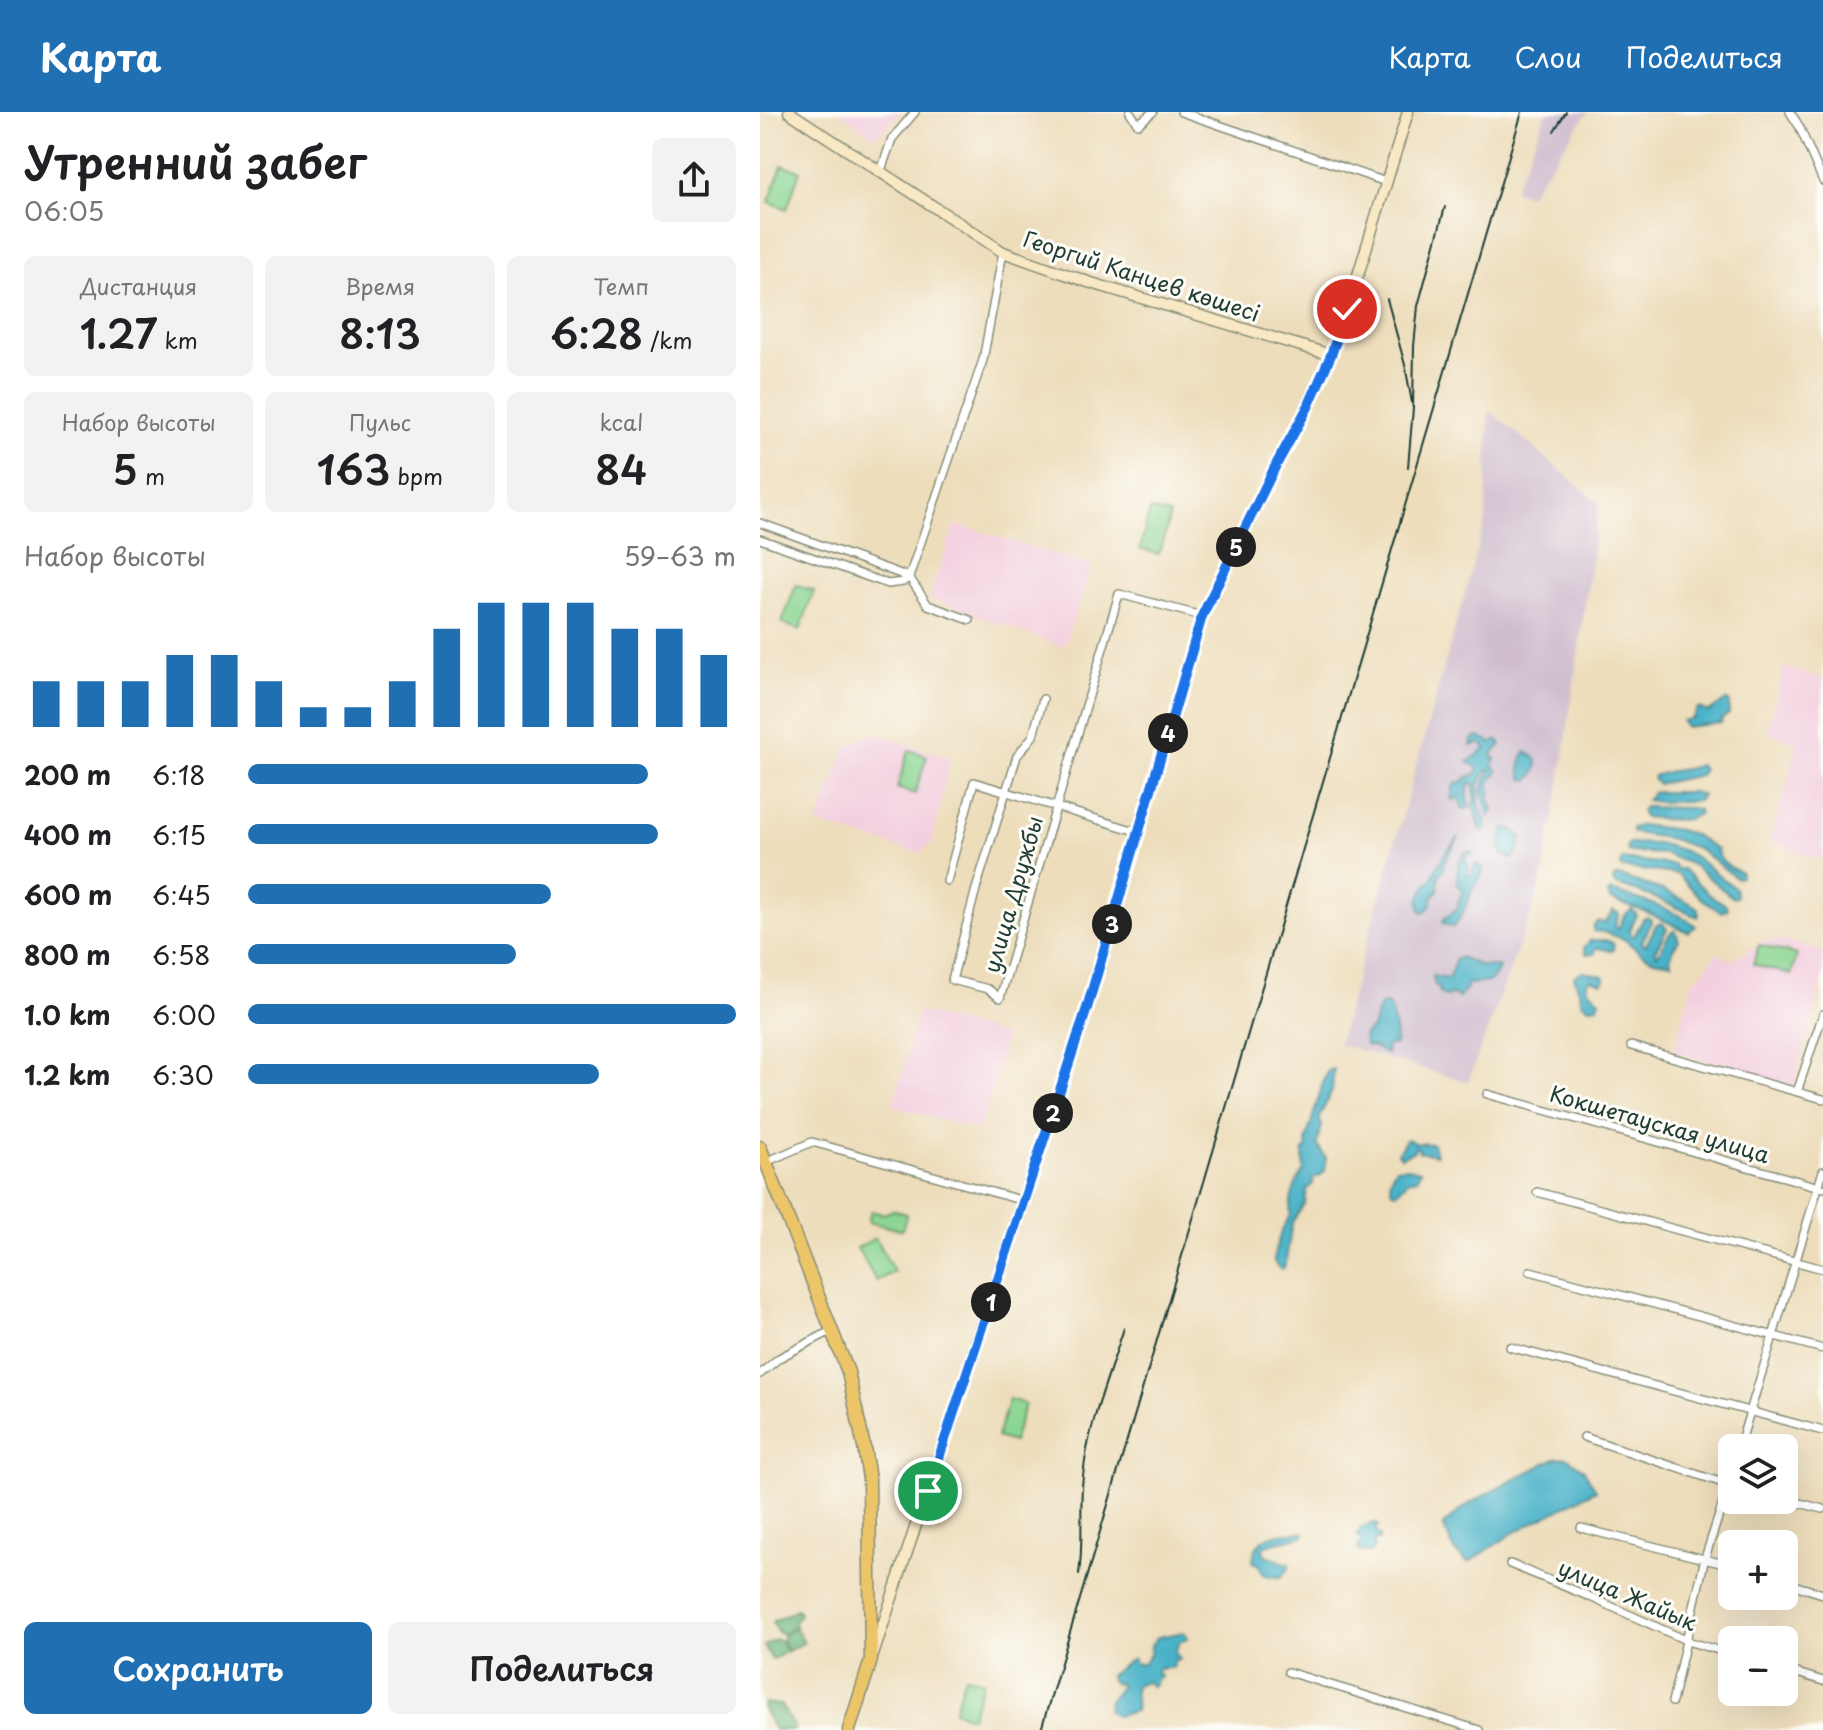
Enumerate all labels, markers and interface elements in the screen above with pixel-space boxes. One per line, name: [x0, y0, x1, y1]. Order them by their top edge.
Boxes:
text: Карта: [40, 28, 162, 85]
text: Карта: [1388, 35, 1471, 78]
text: Слои: [1515, 35, 1582, 78]
text: Поделиться: [1626, 35, 1783, 78]
text: Утренний забег: [24, 128, 367, 194]
button: share: [652, 138, 736, 222]
text: 06:05: [24, 191, 104, 230]
street label: Георгий Канцев көшесі: [1019, 221, 1265, 329]
text: Дистанция: [80, 269, 197, 302]
text: Время: [345, 269, 415, 302]
text: Темп: [594, 269, 649, 302]
pin: [1313, 275, 1381, 343]
icon: check: [1325, 287, 1369, 331]
text: 1.27: [80, 302, 157, 363]
text: 8:13: [339, 302, 421, 363]
text: 6:28: [550, 302, 643, 363]
text: km: [157, 323, 198, 356]
text: /km: [643, 323, 692, 356]
text: Набор высоты: [62, 405, 216, 438]
text: Пульс: [349, 405, 411, 438]
text: kcal: [599, 405, 643, 438]
text: 5: [112, 438, 138, 499]
text: 163: [317, 438, 390, 499]
text: 84: [595, 438, 647, 499]
text: m: [138, 459, 165, 492]
text: bpm: [390, 459, 443, 492]
pin: 5: [1216, 527, 1256, 567]
text: 5: [1229, 530, 1243, 563]
text: Набор высоты: [24, 536, 206, 575]
text: 59–63 m: [624, 536, 736, 575]
pin: 4: [1148, 713, 1188, 753]
text: 4: [1161, 716, 1175, 749]
text: 200 m: [24, 755, 111, 794]
text: 6:18: [152, 755, 206, 794]
street label: улица Дружбы: [974, 812, 1050, 976]
text: 400 m: [24, 815, 112, 854]
text: 6:15: [152, 815, 206, 854]
text: 600 m: [24, 875, 112, 914]
text: 6:45: [152, 875, 211, 914]
pin: 3: [1092, 904, 1132, 944]
text: 3: [1105, 907, 1119, 940]
text: 800 m: [24, 935, 111, 974]
text: 6:58: [152, 935, 211, 974]
text: 1.0 km: [24, 995, 111, 1034]
text: 6:00: [152, 995, 216, 1034]
text: 1.2 km: [24, 1055, 110, 1094]
text: 6:30: [152, 1055, 214, 1094]
street label: Кокшетауская улица: [1546, 1076, 1774, 1170]
pin: 2: [1033, 1093, 1073, 1133]
text: 2: [1045, 1096, 1061, 1129]
pin: 1: [971, 1282, 1011, 1322]
text: 1: [986, 1285, 996, 1318]
map controls: [1718, 1434, 1798, 1706]
button: layers: [1718, 1434, 1798, 1514]
pin: [894, 1457, 962, 1525]
icon: arrive: [906, 1469, 950, 1513]
button: +: [1718, 1530, 1798, 1610]
street label: улица Жайык: [1553, 1550, 1703, 1638]
button: Сохранить: [24, 1622, 372, 1714]
button: Поделиться: [388, 1622, 736, 1714]
button: −: [1718, 1626, 1798, 1706]

